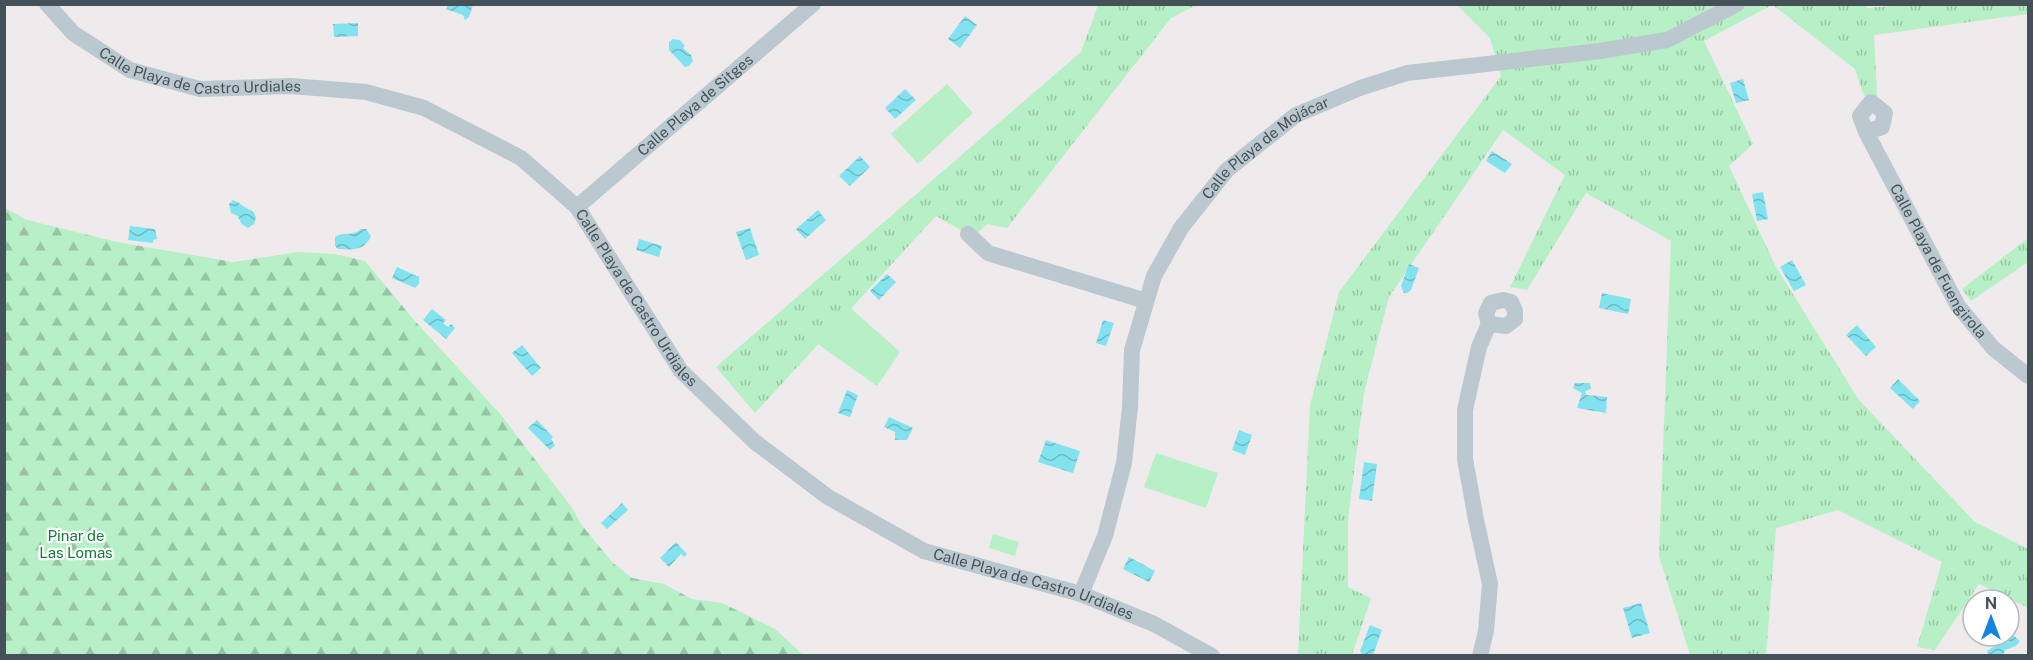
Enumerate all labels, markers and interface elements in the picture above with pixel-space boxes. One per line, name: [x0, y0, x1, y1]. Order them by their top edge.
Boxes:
street label: Calle Playa de Castro Urdiales: [96, 43, 302, 98]
street label: Calle Playa de Sitges: [634, 51, 756, 159]
street label: Calle Playa de Mojácar: [1198, 93, 1331, 202]
street label: Calle Playa de Fuengirola: [1887, 181, 1990, 342]
street label: Calle Playa de Castro Urdiales: [572, 206, 701, 390]
park label: Pinar de Las Lomas: [39, 527, 113, 561]
street label: Calle Playa de Castro Urdiales: [931, 545, 1136, 623]
north arrow: [1961, 588, 2021, 648]
text: N: [1985, 594, 1997, 613]

